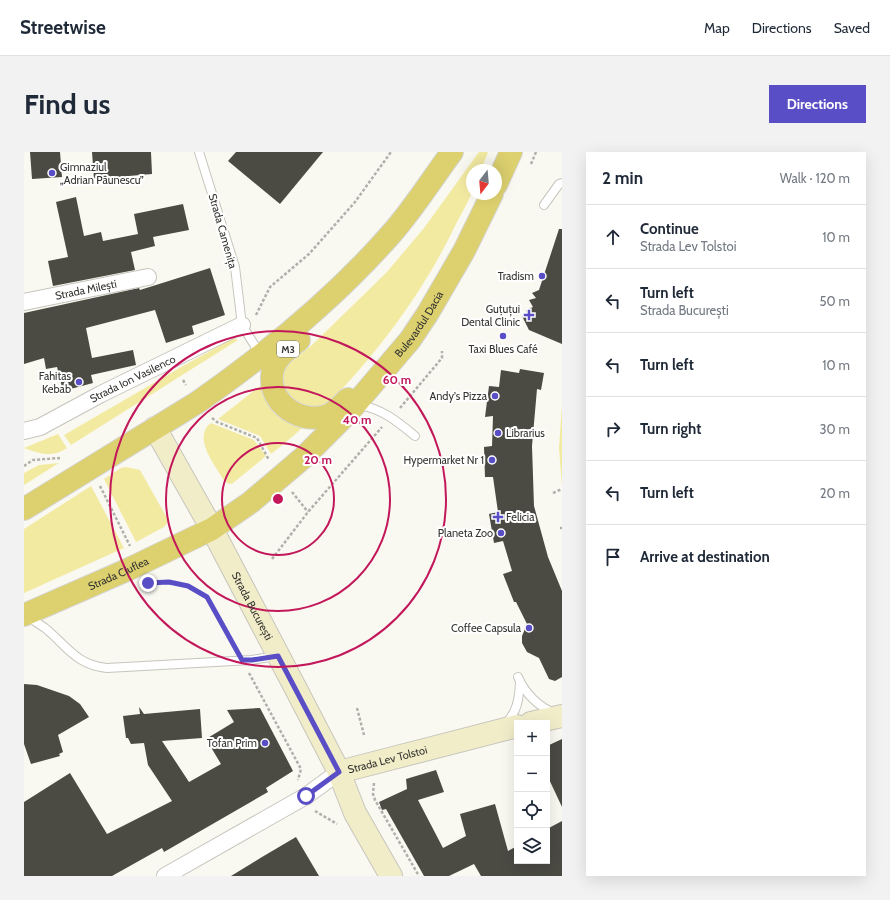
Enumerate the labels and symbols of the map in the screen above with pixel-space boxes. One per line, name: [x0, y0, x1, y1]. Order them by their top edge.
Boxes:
place label: Gimnaziul „Adrian Păunescu”: [60, 160, 144, 187]
north arrow: [466, 164, 502, 200]
marker: Gimnaziul „Adrian Păunescu”: [47, 168, 57, 178]
street label: Strada Camenița: [205, 192, 241, 271]
place label: Tradism: [498, 269, 534, 283]
marker: Tradism: [537, 271, 547, 281]
street label: Strada Milești: [54, 277, 118, 303]
street label: Bulevardul Dacia: [391, 288, 447, 360]
place label: Guțuțui Dental Clinic: [461, 302, 520, 329]
marker: Guțuțui Dental Clinic: [523, 309, 535, 321]
marker: Taxi Blues Café: [498, 331, 508, 341]
road number: M3: [277, 341, 299, 357]
place label: Taxi Blues Café: [468, 342, 538, 356]
street label: Strada Ion Vasilenco: [87, 352, 178, 406]
place label: Fahitas Kebab: [39, 369, 71, 396]
text: 60 m: [383, 372, 411, 387]
marker: Fahitas Kebab: [74, 377, 84, 387]
place label: Andy's Pizza: [429, 389, 488, 403]
marker: Andy's Pizza: [490, 391, 500, 401]
text: 40 m: [342, 412, 372, 427]
place label: Librarius: [506, 426, 545, 440]
marker: Librarius: [493, 428, 503, 438]
text: 20 m: [304, 452, 332, 467]
place label: Hypermarket Nr 1: [403, 453, 484, 467]
marker: Hypermarket Nr 1: [487, 455, 497, 465]
centre of rings: [271, 492, 285, 506]
place label: Felicia: [506, 510, 535, 524]
marker: Felicia: [493, 512, 503, 522]
place label: Planeta Zoo: [438, 526, 493, 540]
marker: Planeta Zoo: [496, 528, 506, 538]
street label: Strada Ciuflea: [86, 553, 151, 593]
street label: Strada București: [229, 570, 276, 643]
route end: [139, 574, 157, 592]
place label: Coffee Capsula: [451, 621, 522, 635]
marker: Coffee Capsula: [524, 623, 534, 633]
place label: Tofan Prim: [207, 736, 257, 750]
marker: Tofan Prim: [260, 738, 270, 748]
street label: Strada Lev Tolstoi: [346, 742, 429, 776]
route start: [297, 787, 315, 805]

